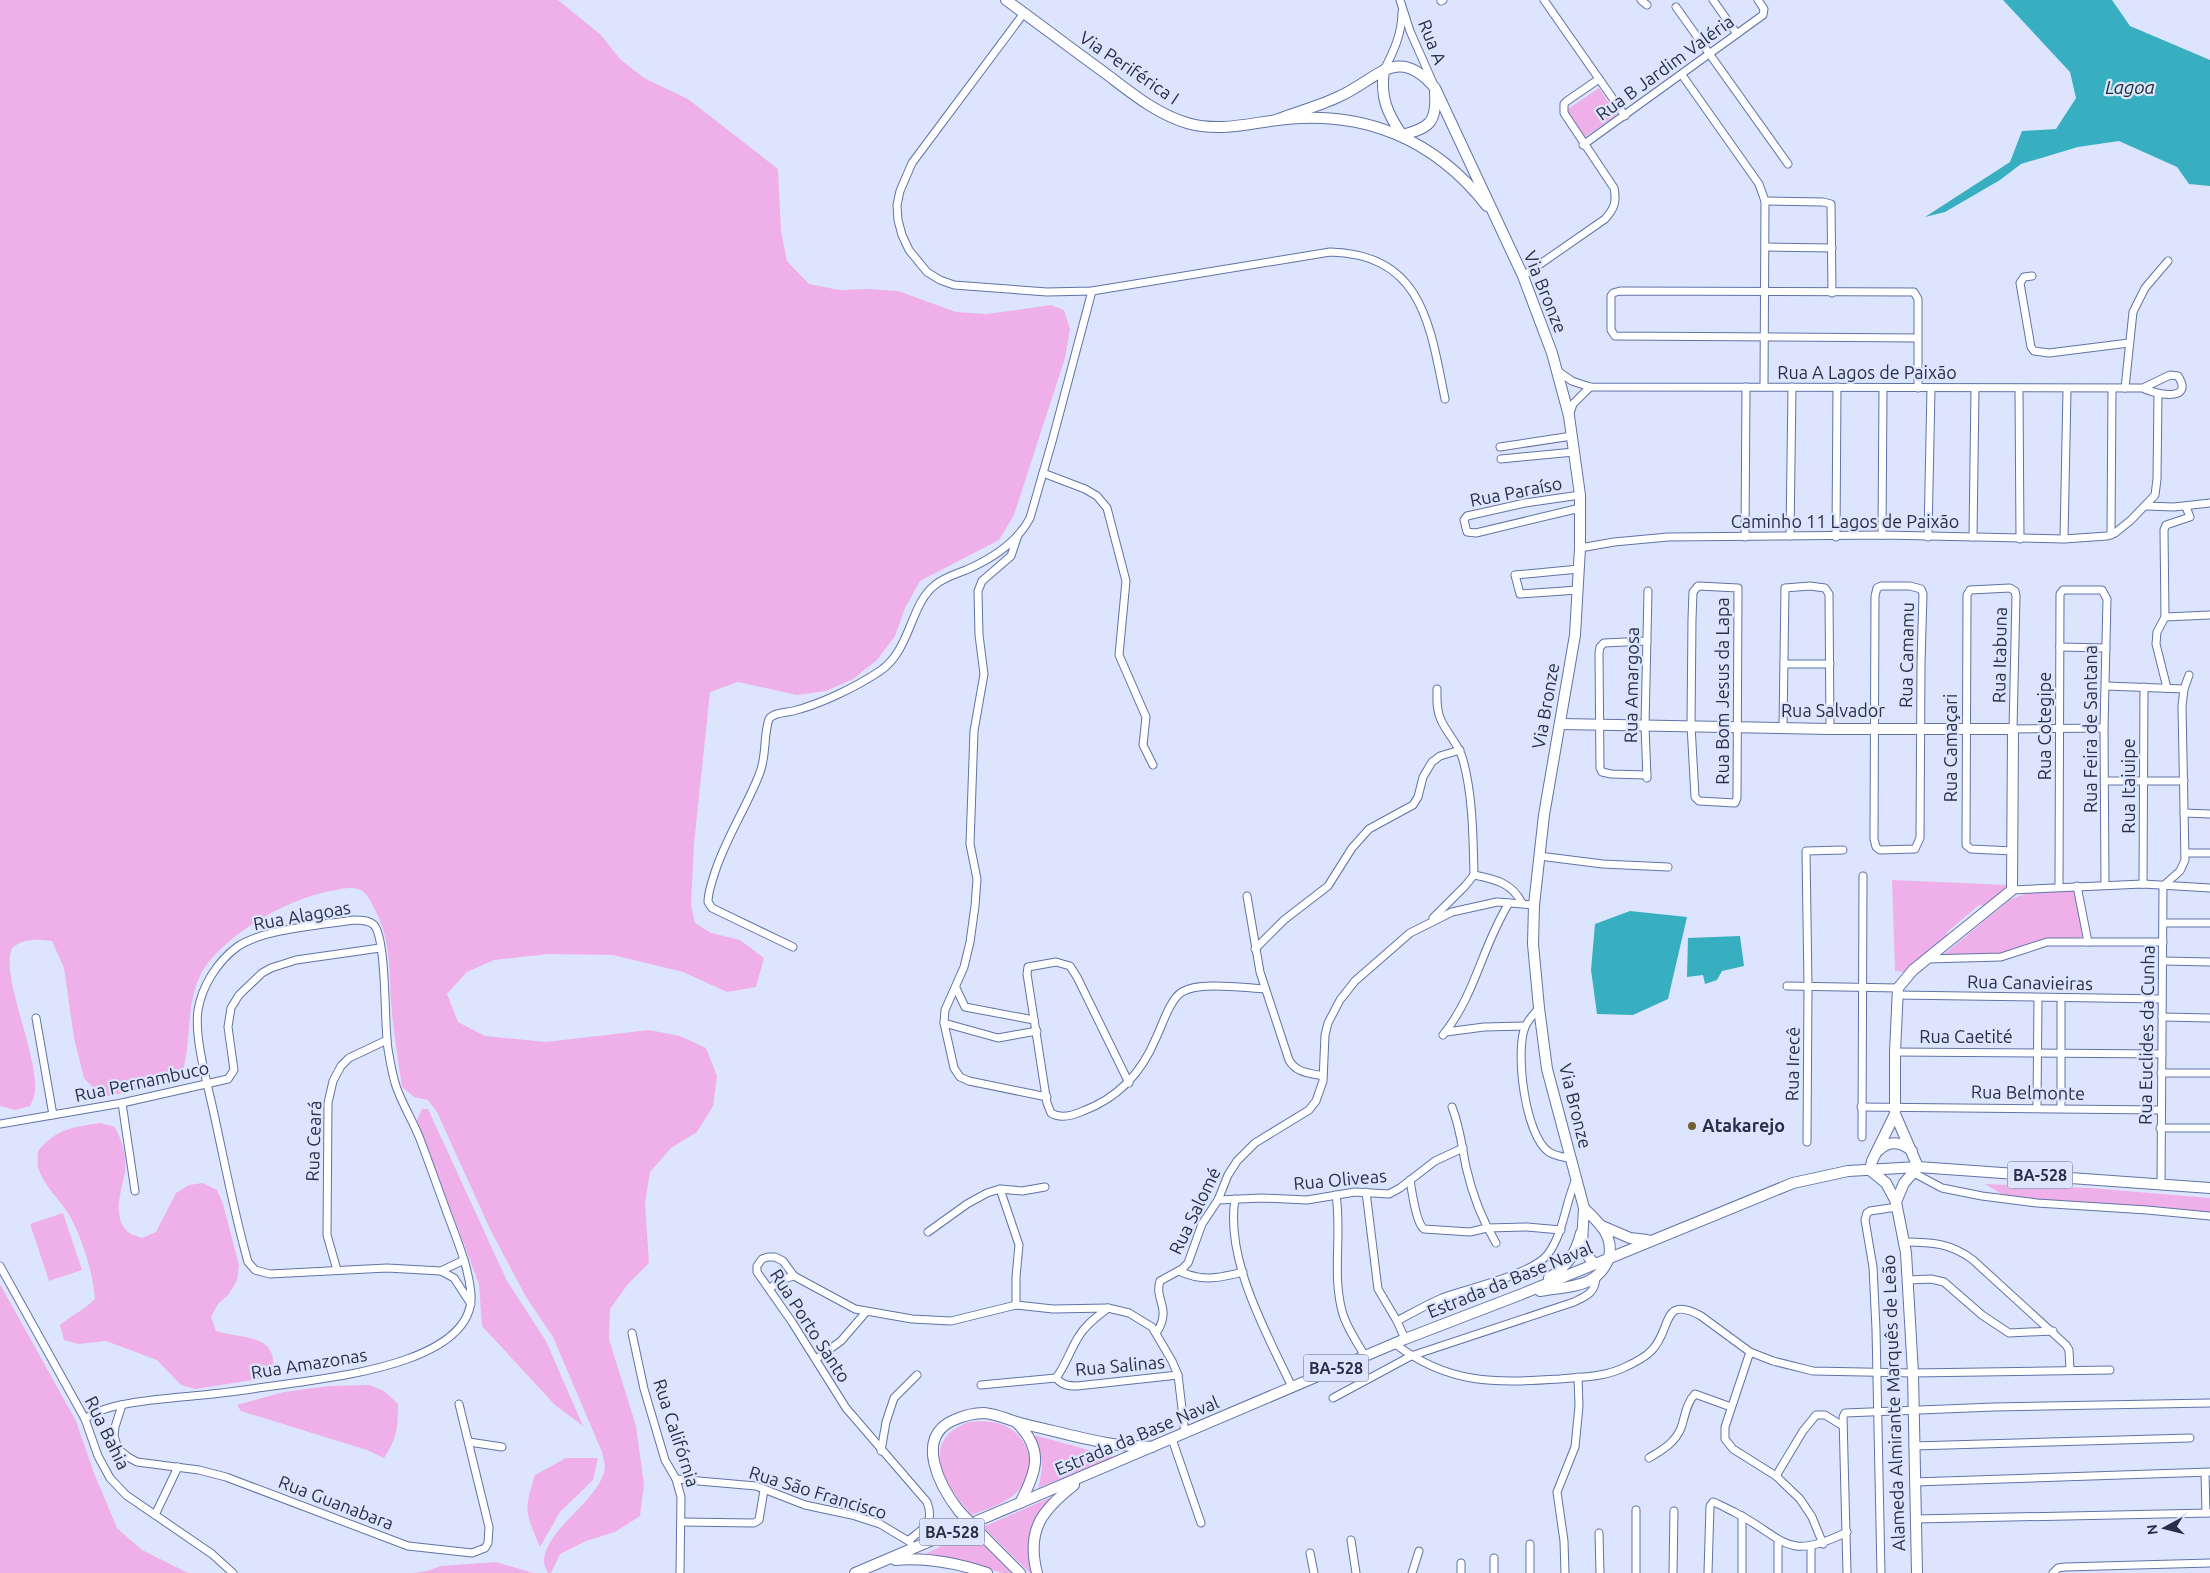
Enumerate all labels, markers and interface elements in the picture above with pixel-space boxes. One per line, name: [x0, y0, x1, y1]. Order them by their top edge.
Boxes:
street label: Rua B Jardim Valéria: [1592, 10, 1737, 124]
street label: Rua A: [1415, 16, 1451, 67]
street label: Via Periférica I: [1076, 27, 1183, 108]
water label: Lagoa: [2105, 76, 2155, 98]
street label: Via Bronze: [1520, 248, 1571, 336]
street label: Rua A Lagos de Paixão: [1777, 362, 1957, 382]
street label: Rua Paraíso: [1468, 472, 1564, 510]
street label: Caminho 11 Lagos de Paixão: [1731, 511, 1959, 531]
street label: Rua Bom Jesus da Lapa: [1712, 597, 1732, 785]
street label: Rua Camamu: [1895, 602, 1917, 708]
street label: Rua Itabuna: [1988, 607, 2010, 703]
street label: Rua Amargosa: [1620, 627, 1642, 743]
street label: Rua Feira de Santana: [2080, 645, 2100, 813]
street label: Via Bronze: [1528, 661, 1562, 750]
street label: Rua Cotegipe: [2034, 672, 2054, 780]
street label: Rua Camaçari: [1940, 694, 1960, 802]
street label: Rua Salvador: [1781, 700, 1885, 720]
street label: Rua Itaiuipe: [2118, 738, 2138, 834]
street label: Rua Alagoas: [252, 897, 352, 933]
street label: Rua Euclides da Cunha: [2134, 945, 2158, 1125]
street label: Rua Canavieiras: [1967, 971, 2093, 993]
street label: Rua Caetité: [1919, 1026, 2013, 1046]
street label: Rua Irecê: [1781, 1027, 1803, 1101]
street label: Rua Pernambuco: [73, 1057, 211, 1105]
street label: Via Bronze: [1556, 1061, 1596, 1150]
street label: Rua Belmonte: [1971, 1081, 2085, 1103]
street label: Rua Ceará: [302, 1100, 324, 1182]
place label: Atakarejo: [1702, 1115, 1785, 1135]
marker: Atakarejo: [1686, 1120, 1698, 1132]
road number: BA-528: [2008, 1162, 2072, 1188]
street label: Rua Salomé: [1164, 1164, 1224, 1257]
street label: Rua Oliveas: [1292, 1165, 1388, 1193]
street label: Estrada da Base Naval: [1424, 1237, 1595, 1321]
street label: Alameda Almirante Marquês de Leão: [1878, 1254, 1908, 1552]
street label: Rua Porto Santo: [767, 1265, 855, 1386]
street label: Rua Amazonas: [249, 1344, 369, 1382]
street label: Rua Salinas: [1074, 1351, 1166, 1379]
road number: BA-528: [1304, 1355, 1368, 1382]
street label: Rua Califórnia: [650, 1376, 704, 1489]
street label: Estrada da Base Naval: [1052, 1391, 1222, 1479]
street label: Rua Bahia: [81, 1392, 134, 1473]
street label: Rua São Francisco: [747, 1462, 890, 1523]
street label: Rua Guanabara: [276, 1471, 397, 1533]
north arrow: [2140, 1503, 2190, 1553]
road number: BA-528: [920, 1518, 984, 1545]
text: N: [2144, 1523, 2161, 1536]

